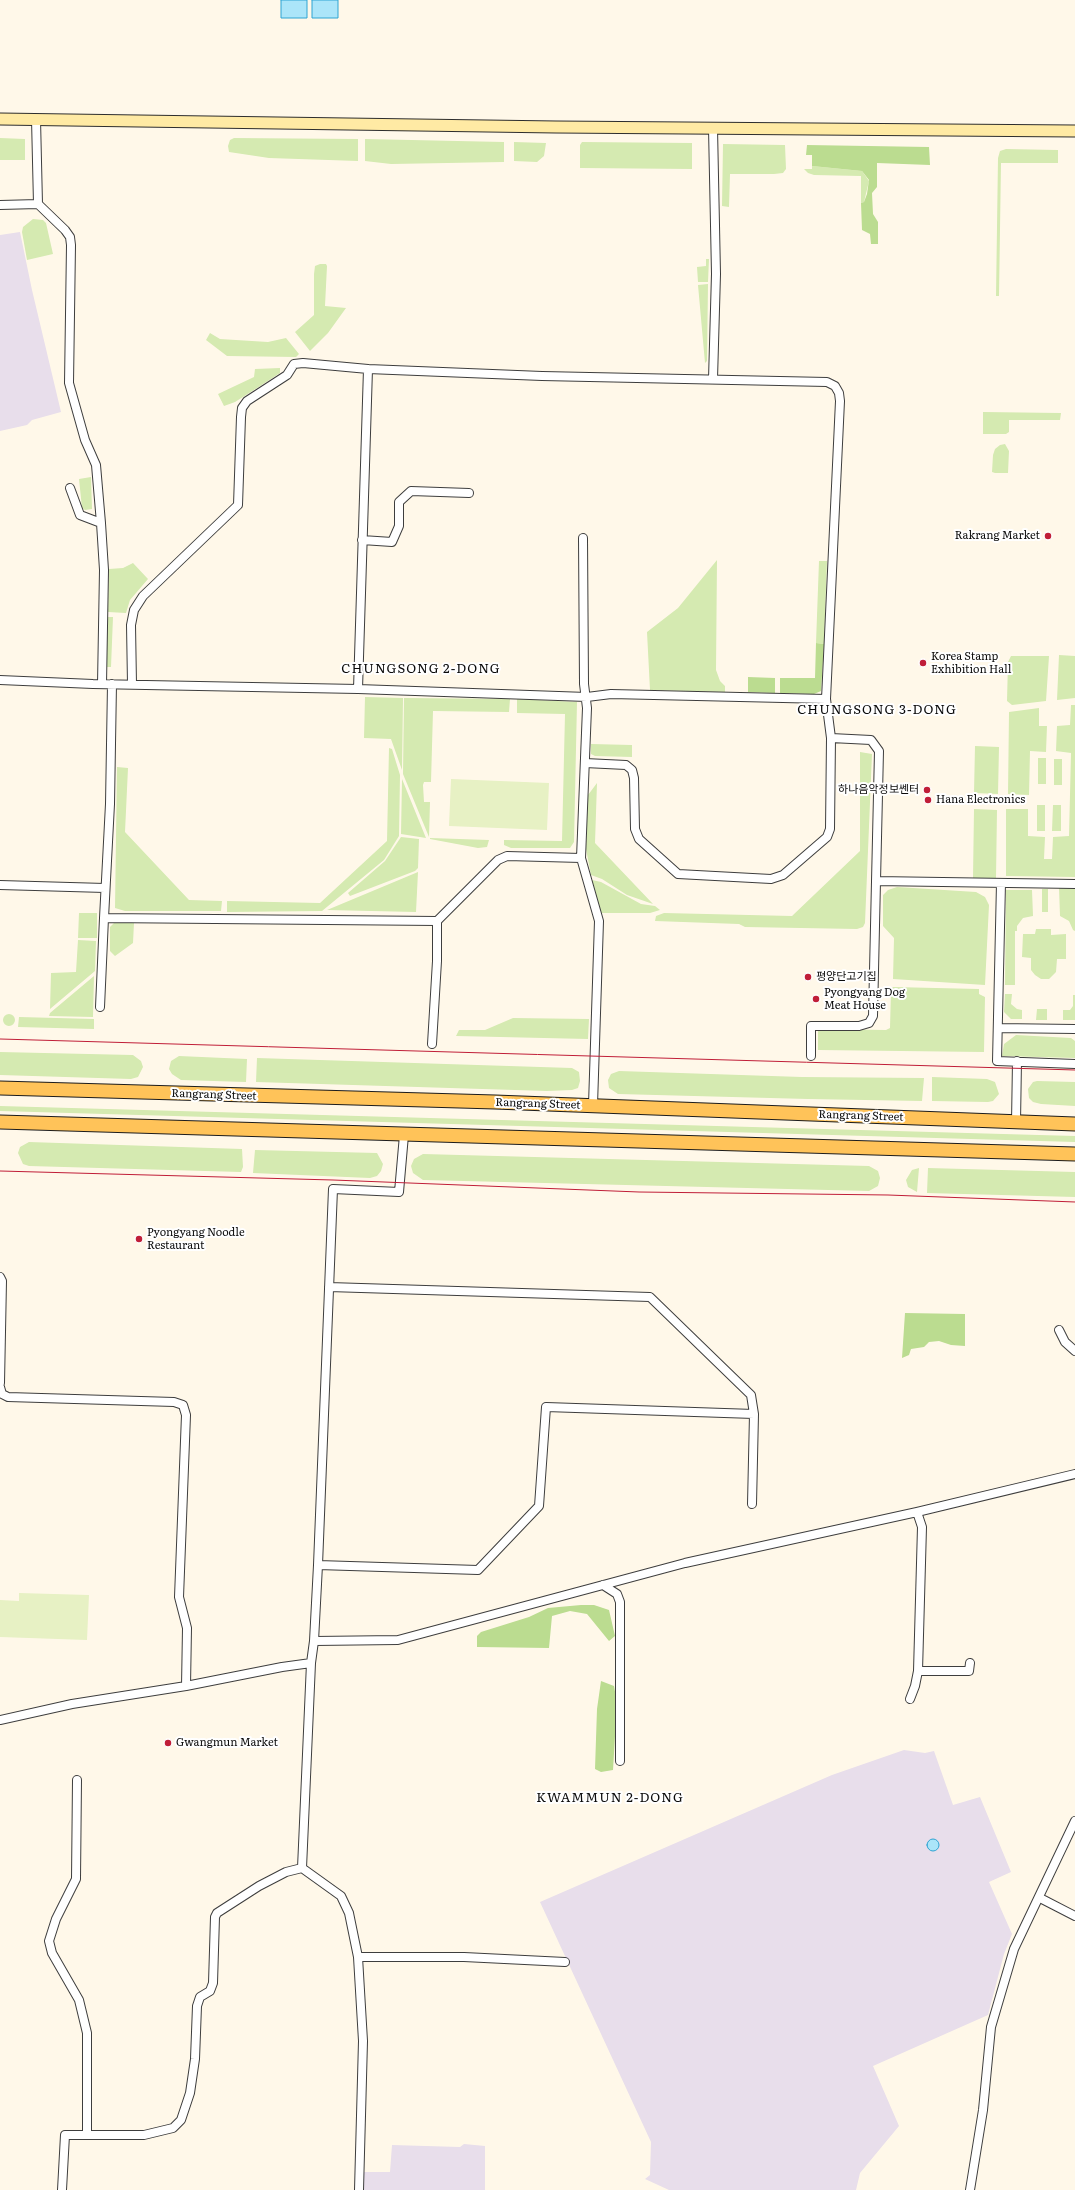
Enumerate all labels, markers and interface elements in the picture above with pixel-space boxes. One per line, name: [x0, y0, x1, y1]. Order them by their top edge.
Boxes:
place label: Rakrang Market: [955, 529, 1040, 543]
marker: Rakrang Market: [1043, 531, 1053, 541]
place label: Korea Stamp Exhibition Hall: [931, 650, 1011, 676]
marker: Korea Stamp Exhibition Hall: [918, 658, 928, 668]
district label: CHUNGSONG 2-DONG: [341, 661, 501, 677]
district label: CHUNGSONG 3-DONG: [797, 702, 957, 718]
place label: 하나음악정보쎈터: [838, 783, 919, 797]
marker: 하나음악정보쎈터: [922, 785, 932, 795]
place label: Hana Electronics: [936, 793, 1025, 807]
marker: Hana Electronics: [923, 795, 933, 805]
place label: 평양단고기집: [816, 970, 877, 984]
marker: 평양단고기집: [803, 972, 813, 982]
place label: Pyongyang Dog Meat House: [824, 986, 905, 1012]
marker: Pyongyang Dog Meat House: [811, 994, 821, 1004]
street label: Rangrang Street: [171, 1087, 257, 1103]
street label: Rangrang Street: [495, 1096, 581, 1112]
street label: Rangrang Street: [818, 1108, 904, 1124]
place label: Pyongyang Noodle Restaurant: [147, 1226, 245, 1252]
marker: Pyongyang Noodle Restaurant: [134, 1234, 144, 1244]
place label: Gwangmun Market: [176, 1736, 278, 1750]
marker: Gwangmun Market: [163, 1738, 173, 1748]
district label: KWAMMUN 2-DONG: [536, 1790, 684, 1806]

